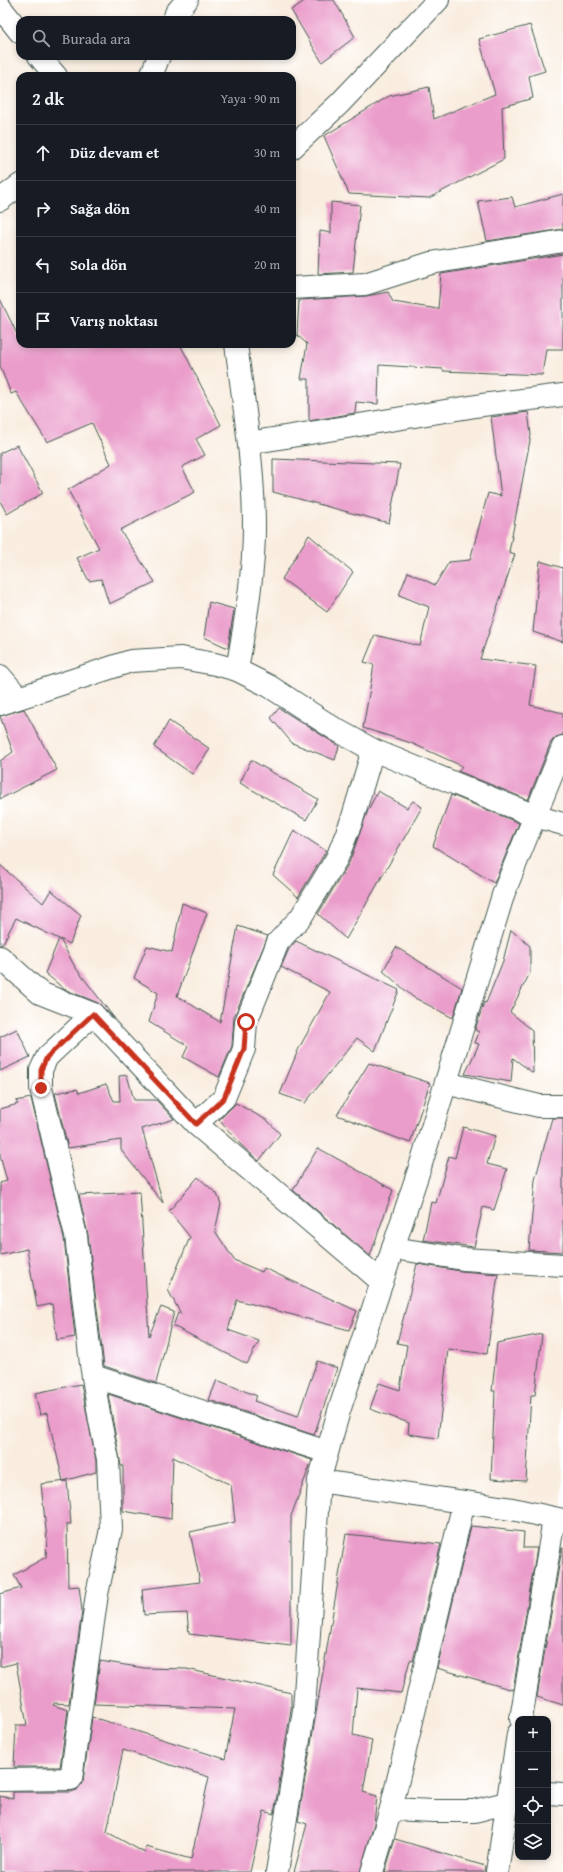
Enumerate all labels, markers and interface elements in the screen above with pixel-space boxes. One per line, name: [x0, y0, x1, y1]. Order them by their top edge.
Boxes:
search box: [16, 16, 296, 60]
icon: search: [30, 27, 52, 49]
text: Burada ara: [62, 28, 130, 49]
text: 2 dk: [32, 86, 64, 111]
text: Yaya · 90 m: [221, 89, 280, 108]
icon: ahead: [32, 142, 54, 164]
text: Düz devam et: [70, 142, 159, 163]
text: 30 m: [254, 143, 280, 162]
icon: right: [32, 198, 54, 220]
text: Sağa dön: [70, 198, 130, 219]
text: 40 m: [254, 199, 280, 218]
icon: left: [32, 254, 54, 276]
text: Sola dön: [70, 254, 127, 275]
text: 20 m: [254, 255, 280, 274]
icon: arrive: [32, 310, 54, 332]
text: Varış noktası: [70, 310, 158, 331]
route start: [237, 1013, 255, 1031]
route end: [32, 1079, 50, 1097]
map controls: [515, 1716, 551, 1860]
button: +: [515, 1716, 551, 1752]
button: −: [515, 1752, 551, 1788]
button: locate: [515, 1788, 551, 1824]
button: layers: [515, 1824, 551, 1860]

